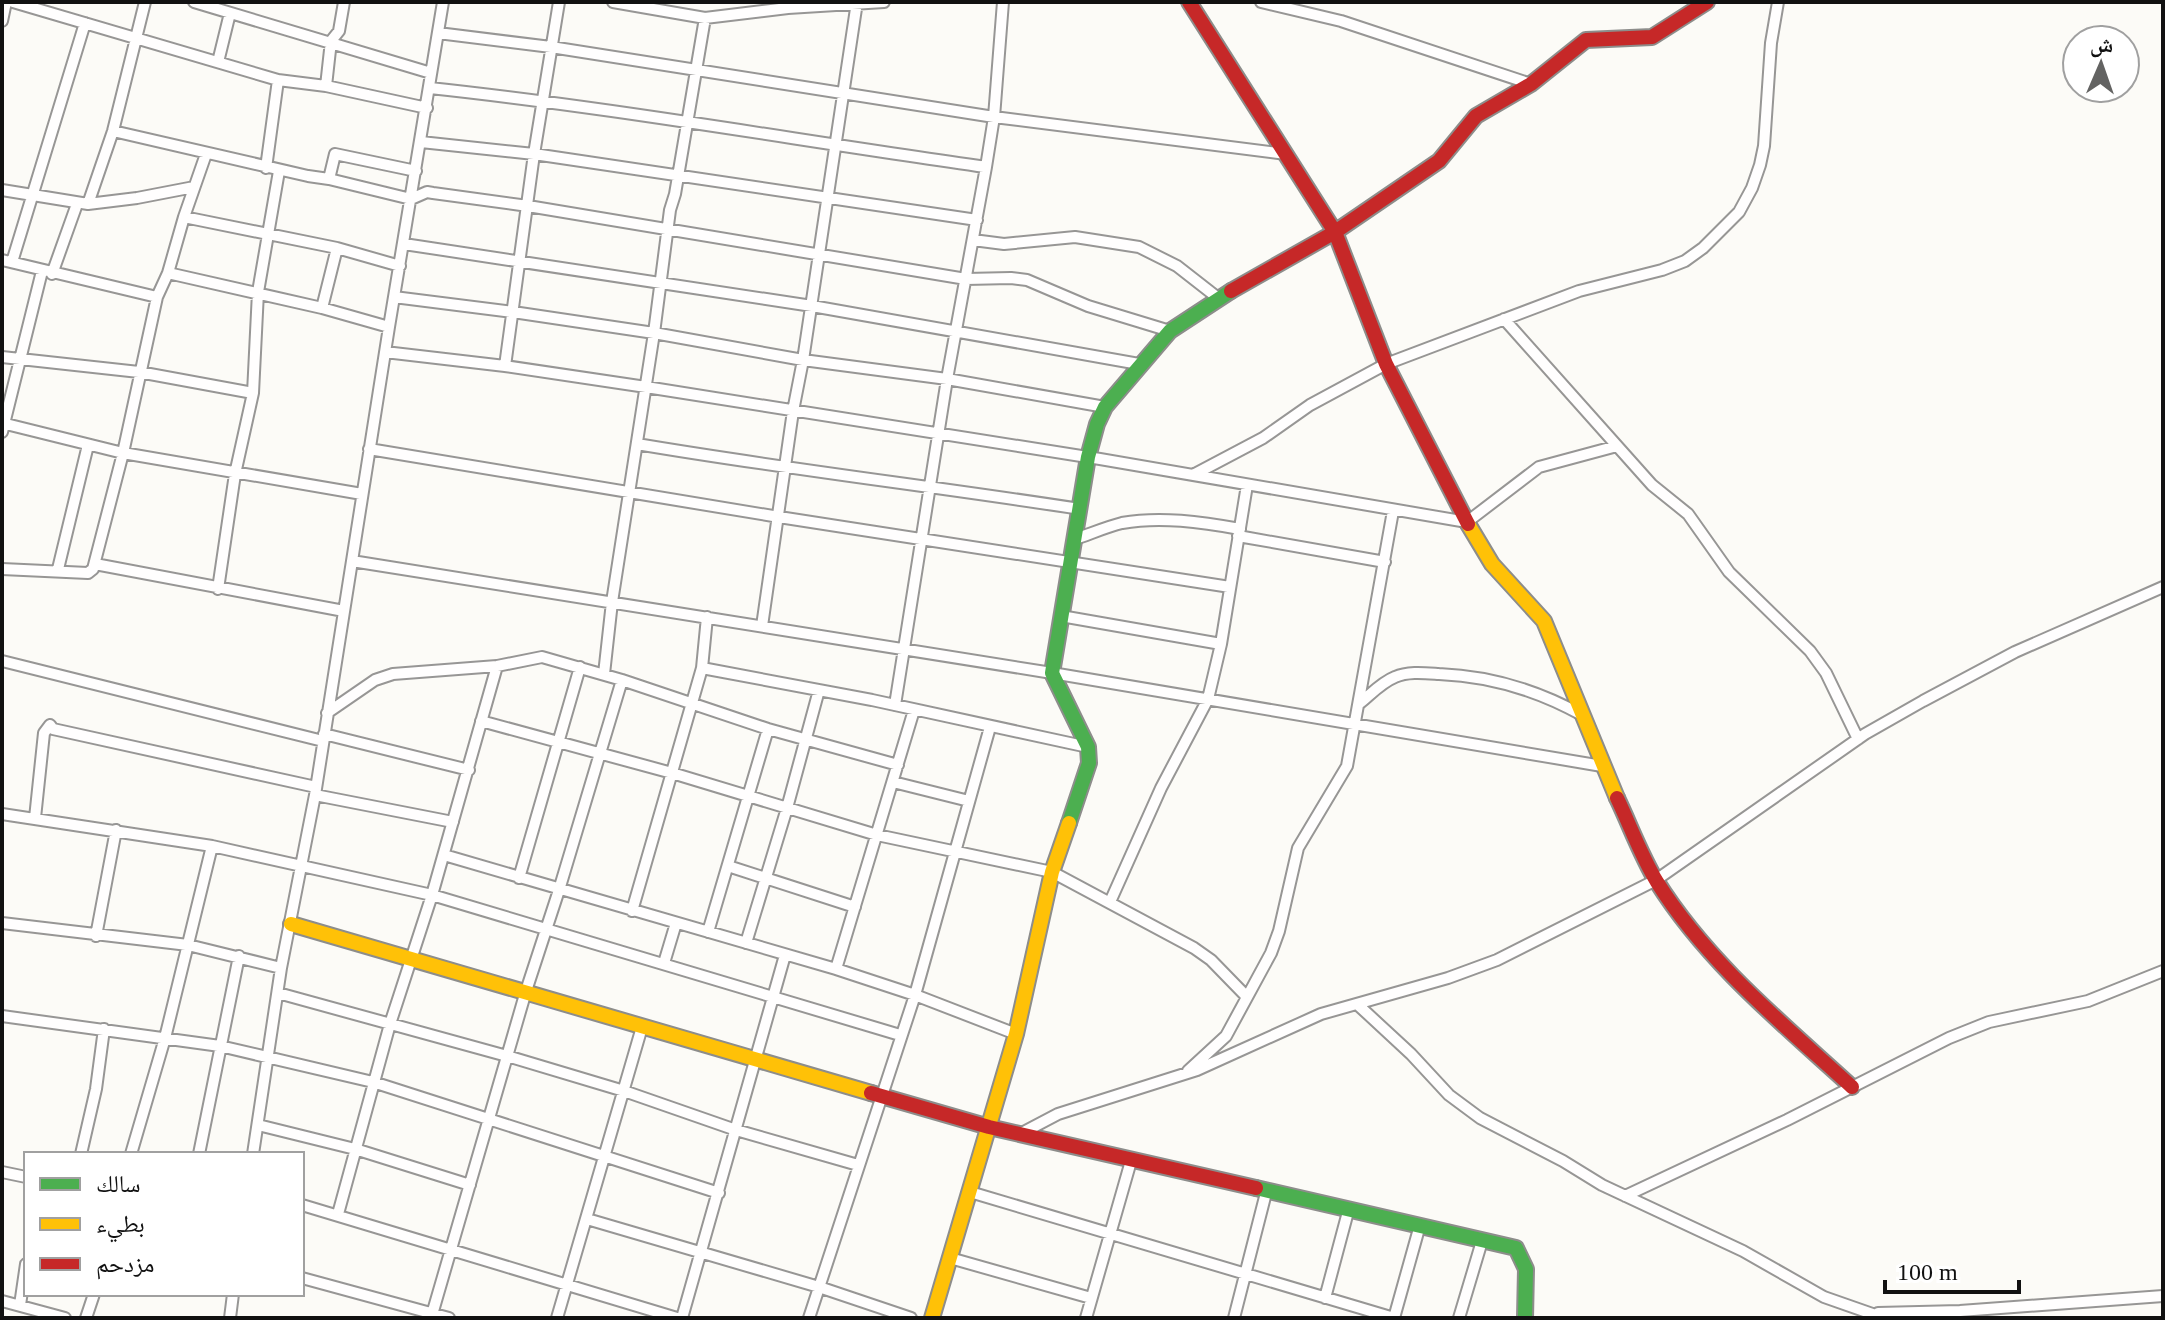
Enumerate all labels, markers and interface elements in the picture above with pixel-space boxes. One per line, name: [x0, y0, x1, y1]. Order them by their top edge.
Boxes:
north arrow: [2061, 24, 2141, 104]
text: ش: [2090, 32, 2114, 58]
legend: [24, 1152, 304, 1296]
text: سالك: [96, 1171, 141, 1197]
text: بطيء: [96, 1211, 145, 1243]
scale bar: [1885, 1244, 2019, 1294]
text: مزدحم: [96, 1251, 155, 1280]
text: 100 m: [1897, 1259, 1958, 1285]

